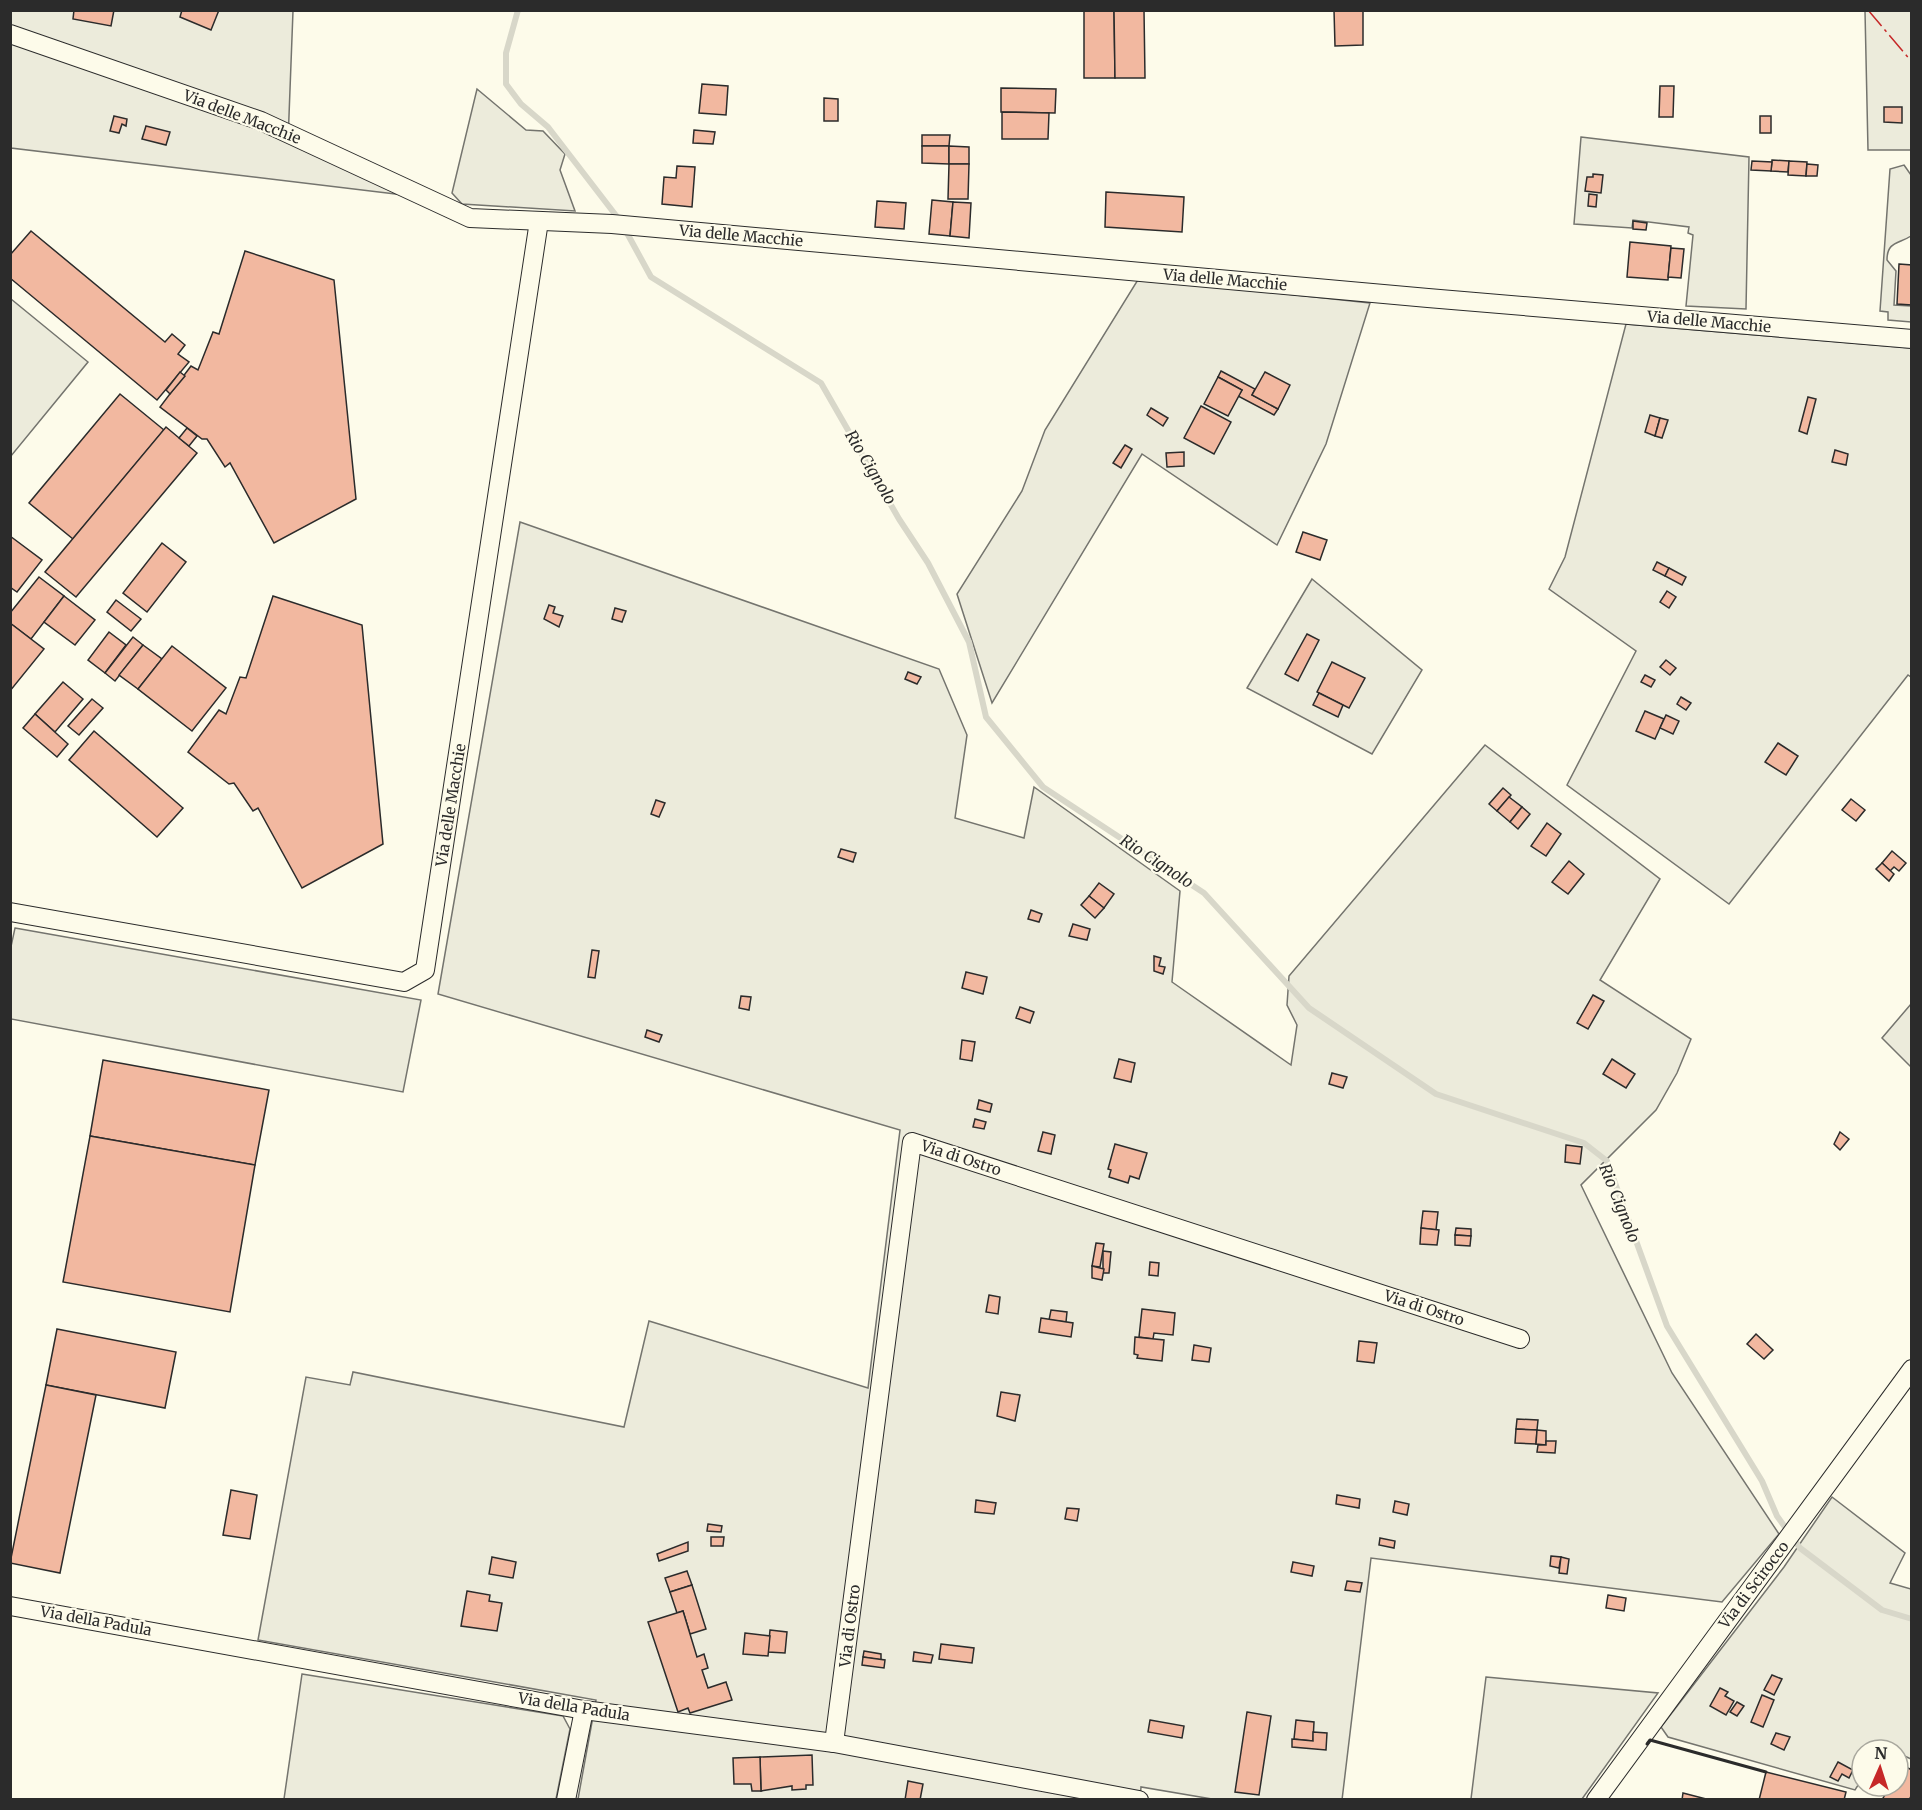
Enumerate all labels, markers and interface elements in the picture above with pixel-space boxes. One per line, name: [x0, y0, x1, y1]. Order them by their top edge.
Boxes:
street label: Via delle Macchie: [180, 85, 304, 148]
street label: Via delle Macchie: [677, 221, 804, 250]
street label: Via delle Macchie: [1161, 265, 1288, 294]
street label: Via delle Macchie: [1645, 307, 1772, 336]
water label: Rio Cignolo: [841, 426, 901, 508]
street label: Via delle Macchie: [431, 742, 470, 869]
water label: Rio Cignolo: [1117, 830, 1197, 892]
street label: Via di Ostro: [918, 1135, 1004, 1179]
water label: Rio Cignolo: [1595, 1161, 1645, 1245]
street label: Via di Ostro: [1381, 1285, 1467, 1329]
street label: Via di Scirocco: [1714, 1537, 1793, 1633]
street label: Via di Ostro: [835, 1583, 864, 1669]
street label: Via della Padula: [38, 1601, 153, 1640]
street label: Via della Padula: [516, 1688, 631, 1725]
north arrow: [1850, 1738, 1910, 1798]
text: N: [1874, 1743, 1888, 1763]

